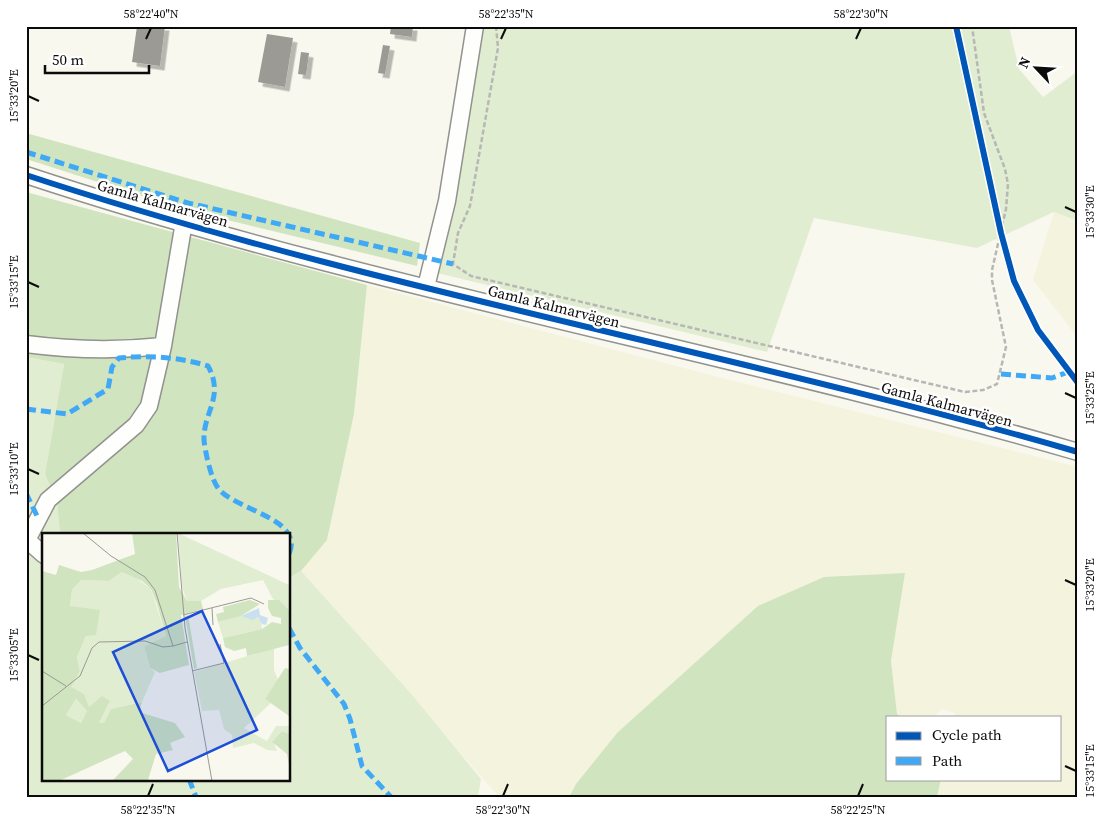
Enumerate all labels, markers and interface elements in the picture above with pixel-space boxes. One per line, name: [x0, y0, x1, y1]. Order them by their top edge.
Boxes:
text: 58°22'40"N: [123, 6, 179, 22]
text: 58°22'35"N: [478, 6, 534, 22]
text: 58°22'30"N: [833, 6, 889, 22]
scale bar: [45, 42, 149, 74]
north arrow: [1012, 42, 1062, 92]
text: 50 m: [52, 49, 84, 70]
text: N: [1013, 54, 1035, 71]
text: 15°33'20"E: [6, 69, 22, 123]
street label: Gamla Kalmarvägen: [95, 174, 231, 232]
text: 15°33'30"E: [1082, 185, 1098, 239]
text: 15°33'15"E: [6, 255, 22, 309]
street label: Gamla Kalmarvägen: [486, 279, 622, 333]
text: 15°33'25"E: [1082, 371, 1098, 425]
street label: Gamla Kalmarvägen: [879, 376, 1015, 432]
text: 15°33'10"E: [6, 442, 22, 496]
inset map: [42, 533, 290, 780]
text: 15°33'20"E: [1082, 558, 1098, 612]
text: 15°33'05"E: [6, 628, 22, 682]
legend: [886, 716, 1062, 780]
text: Cycle path: [932, 724, 1002, 745]
text: 15°33'15"E: [1082, 744, 1098, 798]
text: Path: [932, 750, 962, 771]
text: 58°22'35"N: [120, 802, 176, 818]
text: 58°22'30"N: [475, 802, 531, 818]
text: 58°22'25"N: [830, 802, 886, 818]

